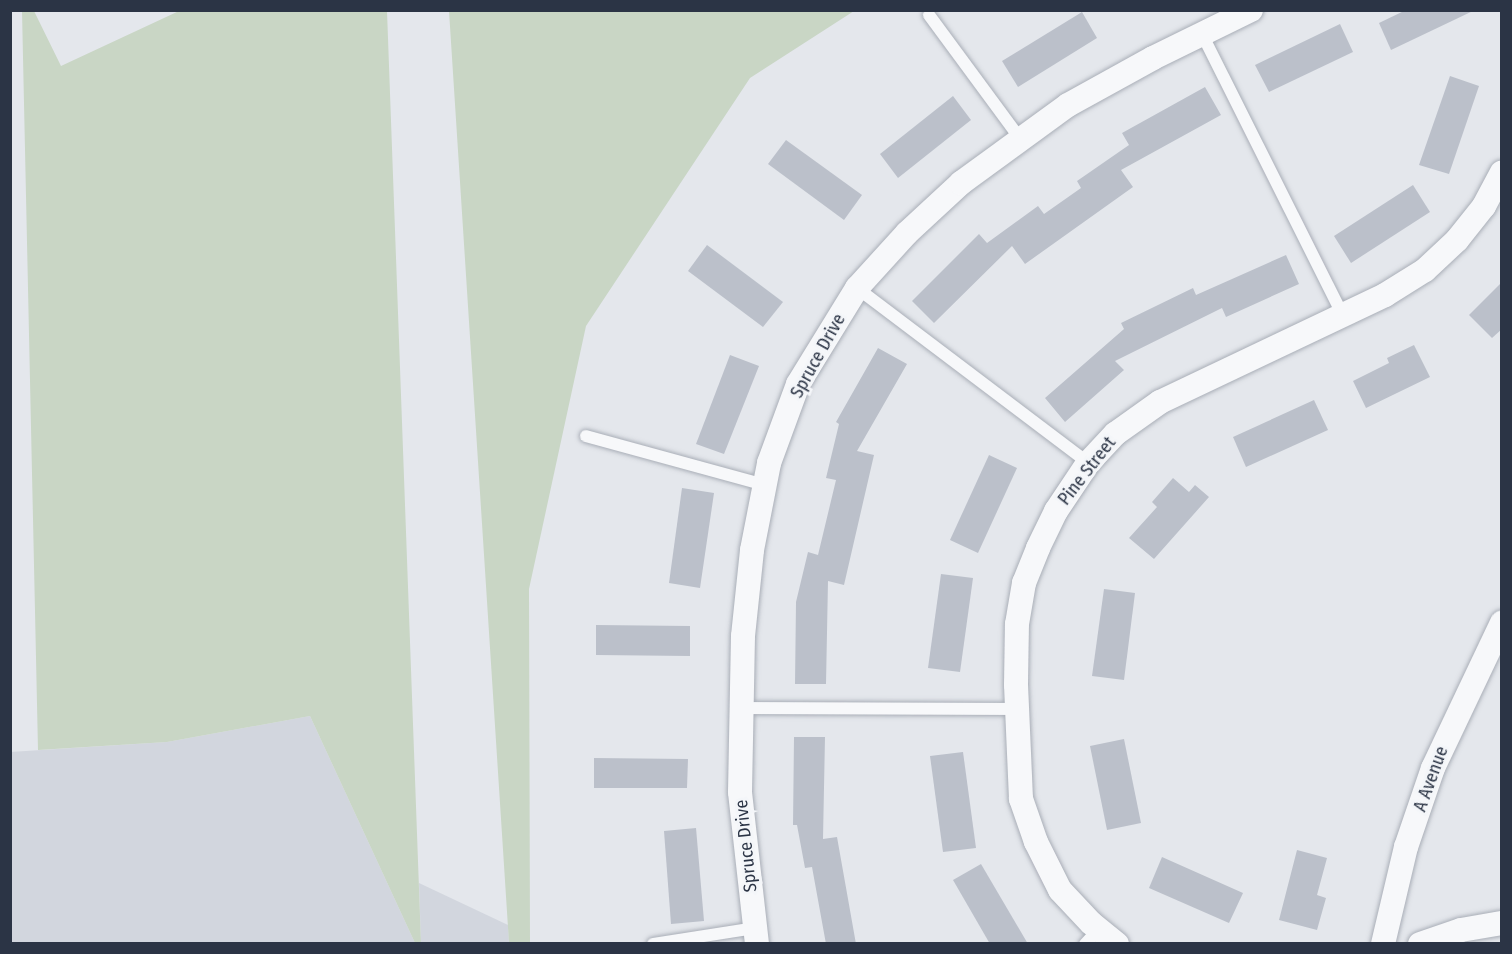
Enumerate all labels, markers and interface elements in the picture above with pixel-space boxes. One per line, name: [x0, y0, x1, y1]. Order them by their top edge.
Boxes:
street label: Spruce Drive: [786, 310, 850, 402]
street label: Pine Street: [1054, 433, 1120, 509]
street label: A Avenue: [1409, 743, 1453, 815]
street label: Spruce Drive: [730, 799, 762, 893]

